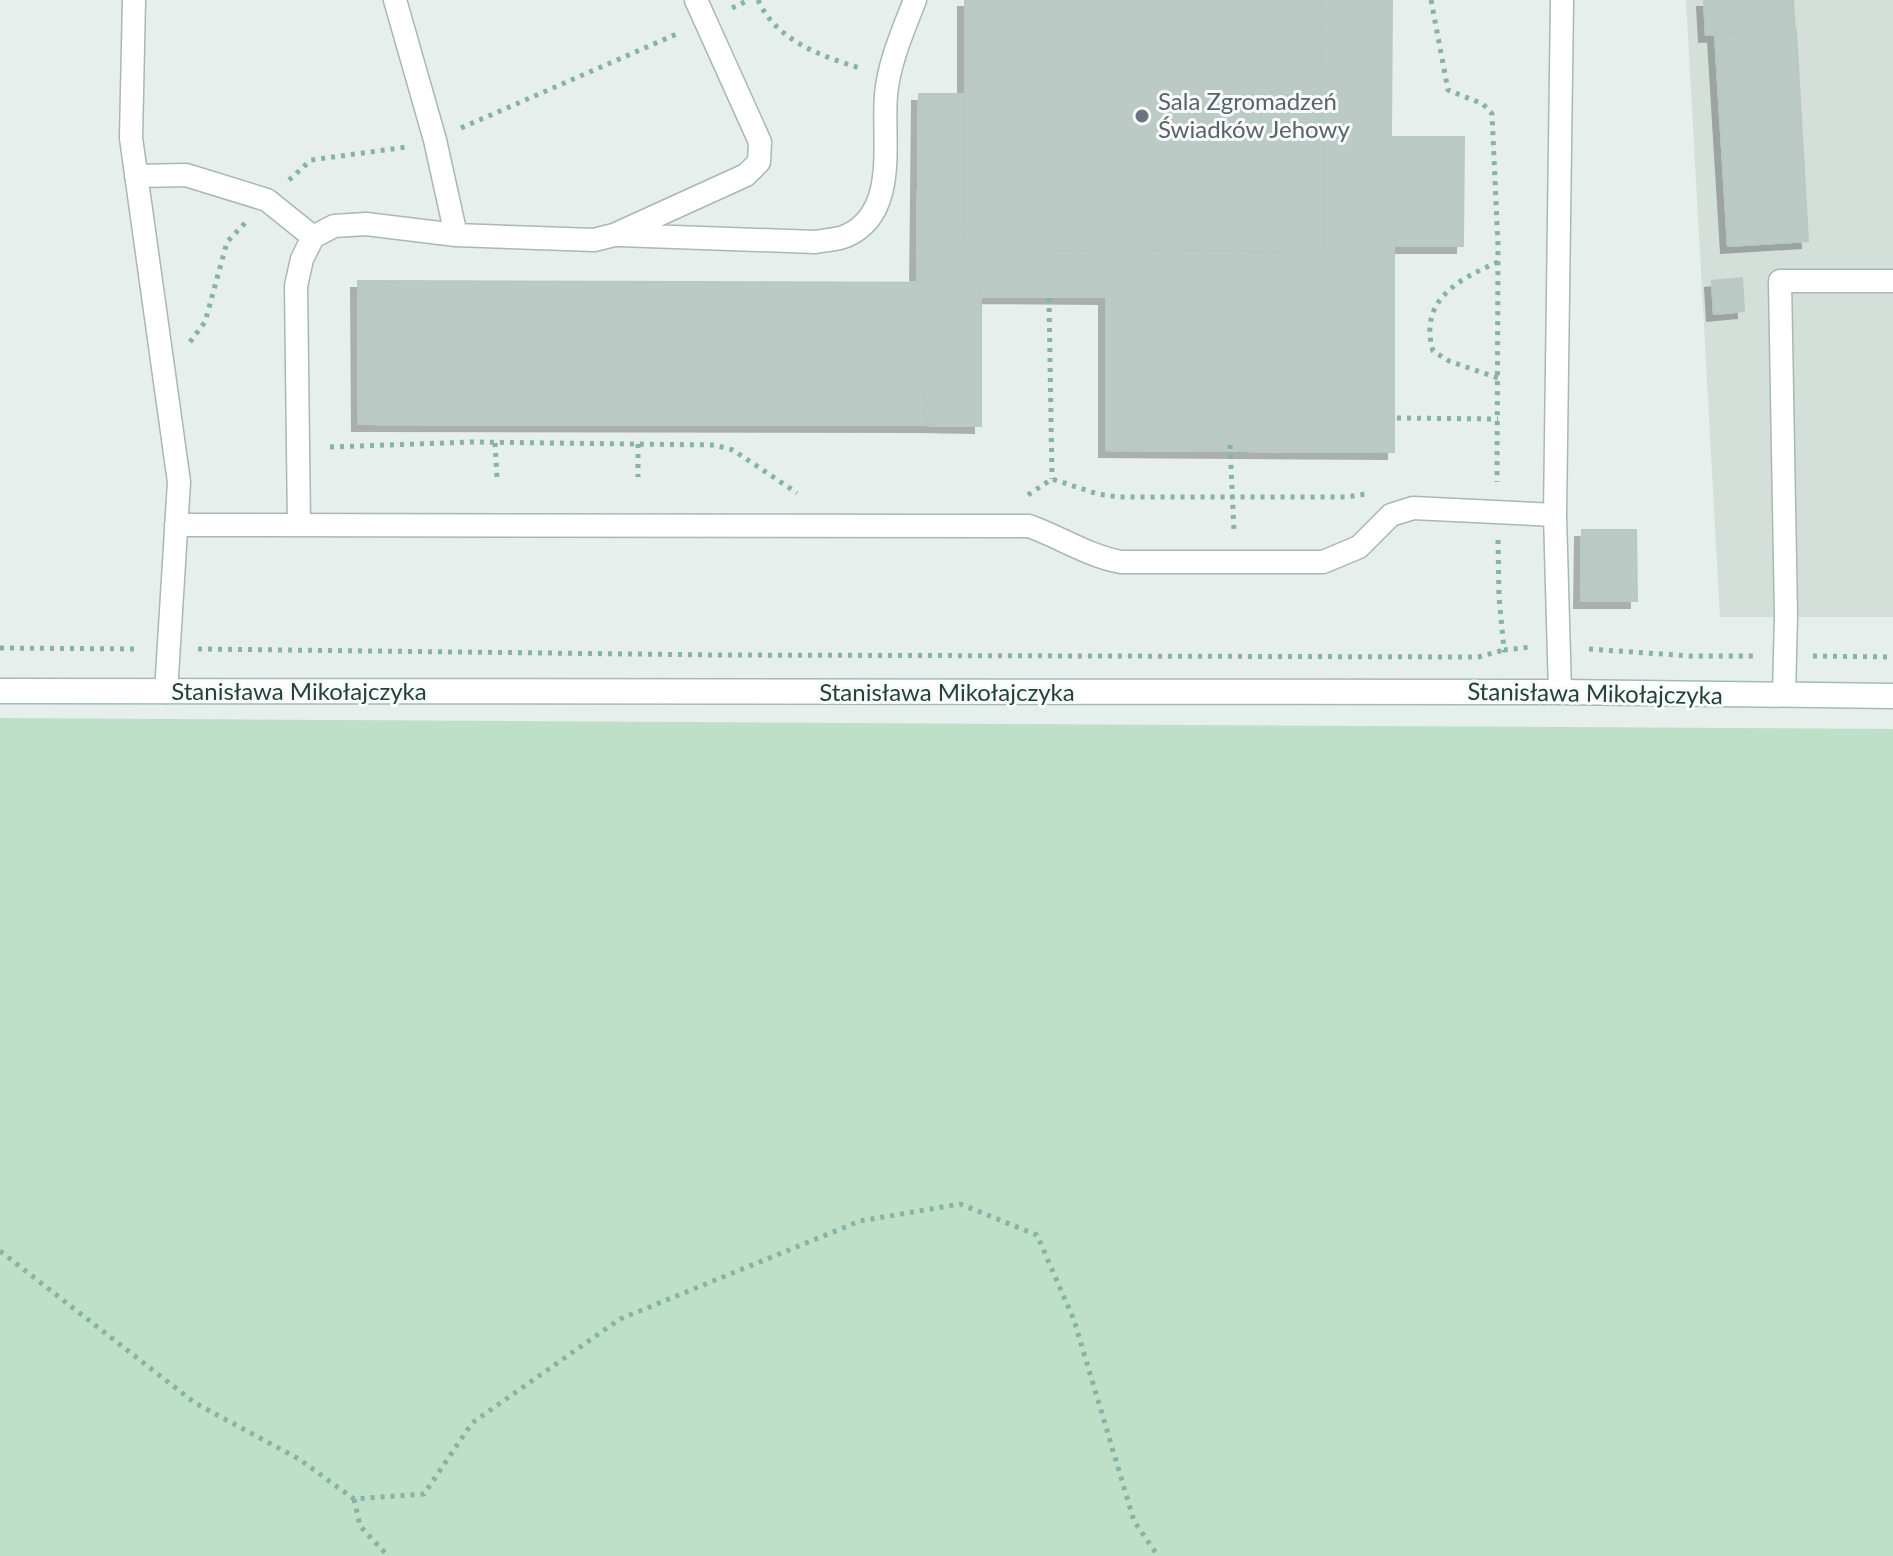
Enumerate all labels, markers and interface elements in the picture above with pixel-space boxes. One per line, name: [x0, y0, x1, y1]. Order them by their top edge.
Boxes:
place label: Sala Zgromadzeń Świadków Jehowy: [1158, 86, 1350, 143]
marker: Sala Zgromadzeń Świadków Jehowy: [1133, 107, 1151, 125]
street label: Stanisława Mikołajczyka: [171, 676, 427, 705]
street label: Stanisława Mikołajczyka: [1467, 676, 1723, 709]
street label: Stanisława Mikołajczyka: [819, 677, 1075, 706]

